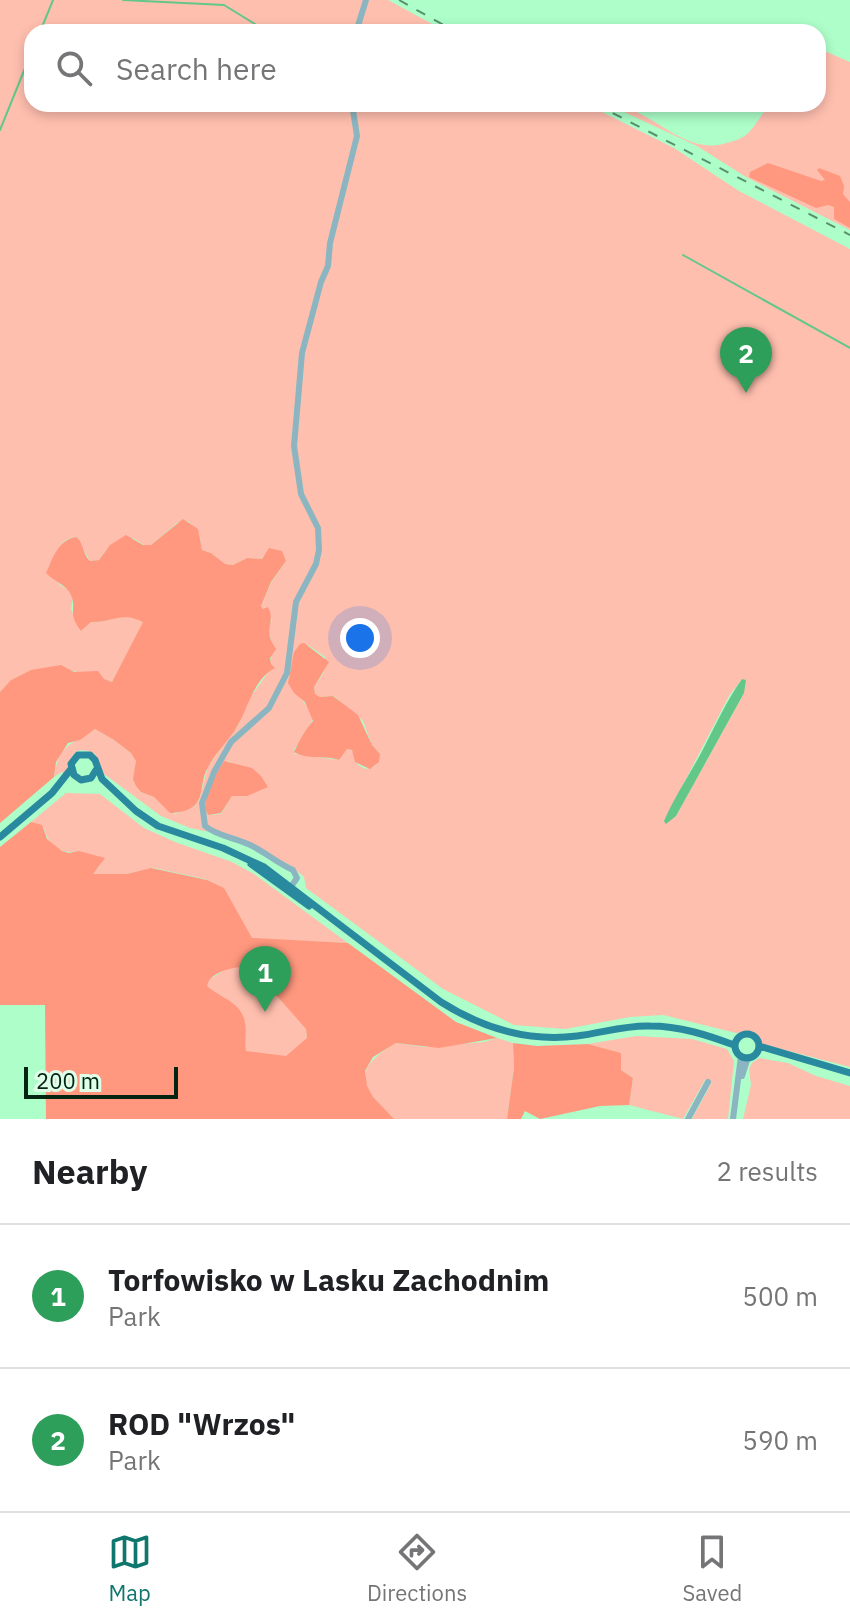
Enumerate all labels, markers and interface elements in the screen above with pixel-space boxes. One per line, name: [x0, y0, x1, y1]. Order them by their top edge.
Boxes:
search box: [24, 24, 826, 112]
icon: search: [52, 46, 96, 90]
text: Search here: [116, 49, 277, 88]
pin: 2: [720, 327, 772, 393]
your location: [340, 618, 380, 658]
pin: 1: [239, 946, 291, 1012]
scale bar: [24, 1063, 178, 1099]
text: 200 m: [36, 1066, 100, 1095]
text: Nearby: [32, 1149, 147, 1193]
text: 2 results: [716, 1154, 818, 1188]
text: Torfowisko w Lasku Zachodnim: [108, 1260, 549, 1299]
text: 1: [50, 1279, 66, 1313]
text: 500 m: [742, 1279, 818, 1313]
text: Park: [108, 1299, 161, 1333]
text: ROD "Wrzos": [108, 1404, 295, 1443]
text: 2: [50, 1423, 66, 1457]
text: 590 m: [742, 1423, 818, 1457]
text: Park: [108, 1443, 161, 1477]
tab: Map: [108, 1530, 152, 1607]
tab: Directions: [367, 1530, 467, 1607]
tab: Saved: [682, 1530, 742, 1607]

